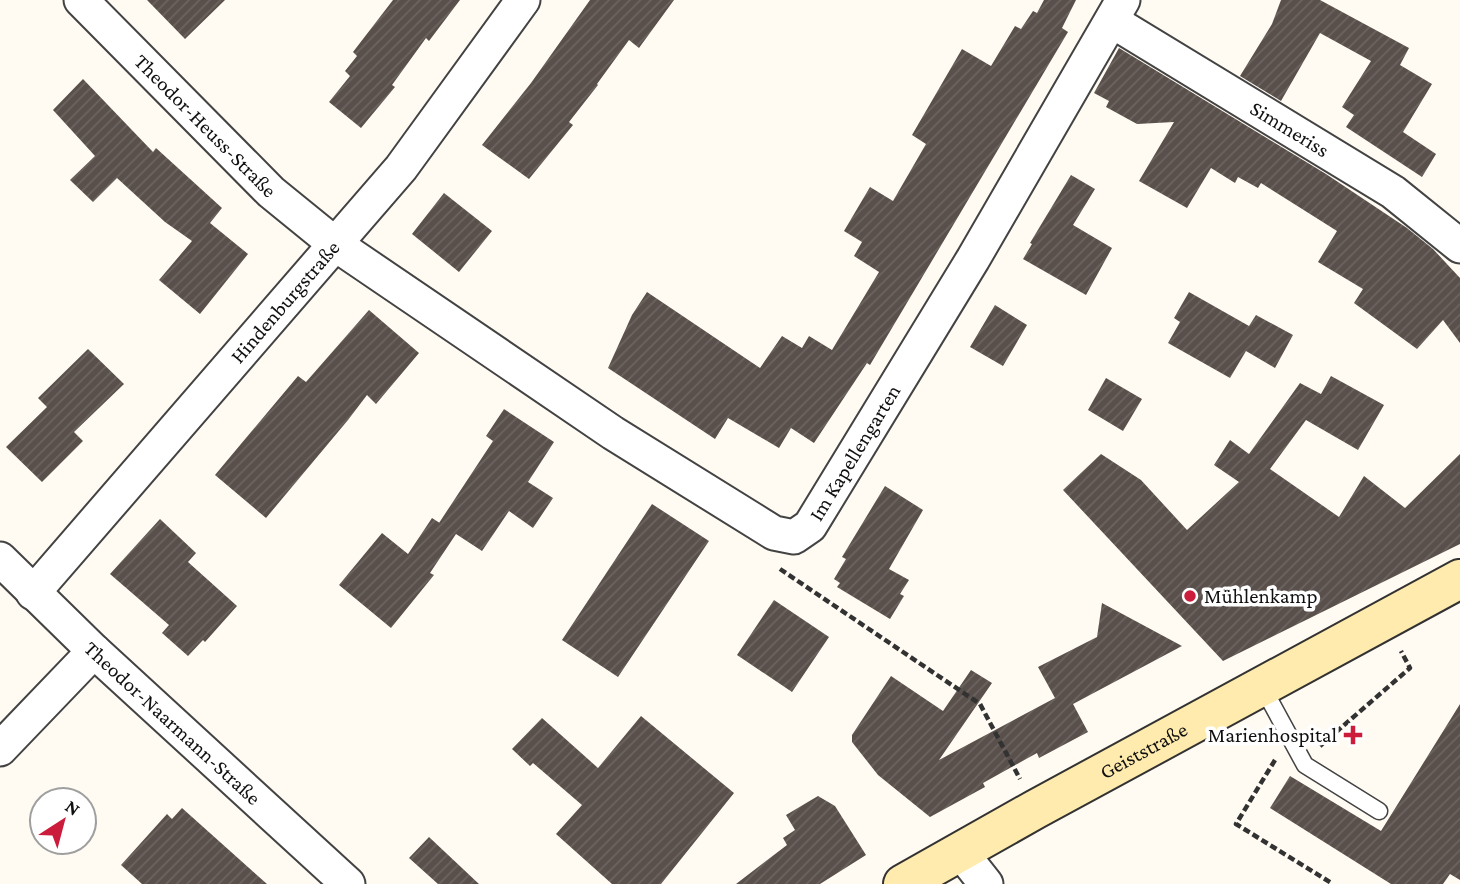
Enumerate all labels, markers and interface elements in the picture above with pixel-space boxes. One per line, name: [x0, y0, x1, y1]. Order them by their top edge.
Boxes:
street label: Theodor-Heuss-Straße: [130, 49, 281, 202]
street label: Simmeriss: [1246, 96, 1333, 162]
street label: Hindenburgstraße: [225, 236, 345, 368]
street label: Im Kapellengarten: [804, 380, 905, 525]
place label: Mühlenkamp: [1204, 584, 1317, 608]
marker: Mühlenkamp: [1182, 588, 1198, 604]
street label: Theodor-Naarmann-Straße: [79, 636, 266, 810]
street label: Geiststraße: [1096, 717, 1191, 784]
place label: Marienhospital: [1208, 723, 1337, 747]
marker: Marienhospital: [1343, 725, 1363, 745]
north arrow: [28, 786, 98, 856]
text: N: [61, 795, 84, 820]

